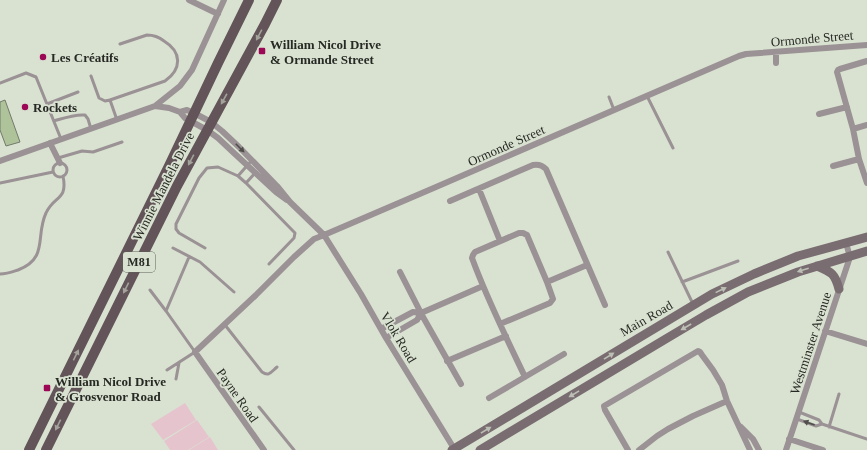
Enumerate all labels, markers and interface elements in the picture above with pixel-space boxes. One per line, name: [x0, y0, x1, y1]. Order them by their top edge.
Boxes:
street label: Ormonde Street: [770, 27, 854, 50]
one-way arrow: [256, 29, 263, 41]
place label: William Nicol Drive & Ormande Street: [270, 37, 381, 67]
marker: William Nicol Drive & Ormande Street: [257, 46, 267, 56]
place label: Les Créatifs: [51, 50, 119, 65]
marker: Les Créatifs: [38, 52, 48, 62]
one-way arrow: [221, 93, 227, 104]
place label: Rockets: [33, 100, 77, 115]
marker: Rockets: [20, 102, 30, 112]
street label: Ormonde Street: [465, 122, 547, 169]
street label: Winnie Mandela Drive: [130, 129, 197, 243]
one-way arrow: [235, 143, 245, 153]
one-way arrow: [188, 154, 194, 166]
road number: M81: [123, 252, 155, 272]
one-way arrow: [796, 267, 808, 273]
one-way arrow: [123, 282, 129, 294]
one-way arrow: [715, 287, 727, 293]
street label: Westminster Avenue: [787, 290, 834, 396]
street label: Main Road: [617, 297, 676, 339]
street label: Vlok Road: [378, 309, 420, 366]
one-way arrow: [680, 323, 692, 330]
one-way arrow: [73, 349, 79, 361]
one-way arrow: [603, 352, 615, 359]
street label: Payne Road: [214, 365, 262, 426]
place label: William Nicol Drive & Grosvenor Road: [55, 374, 166, 404]
marker: William Nicol Drive & Grosvenor Road: [42, 383, 52, 393]
one-way arrow: [568, 390, 580, 397]
one-way arrow: [55, 420, 61, 431]
one-way arrow: [803, 420, 815, 426]
one-way arrow: [480, 427, 492, 434]

